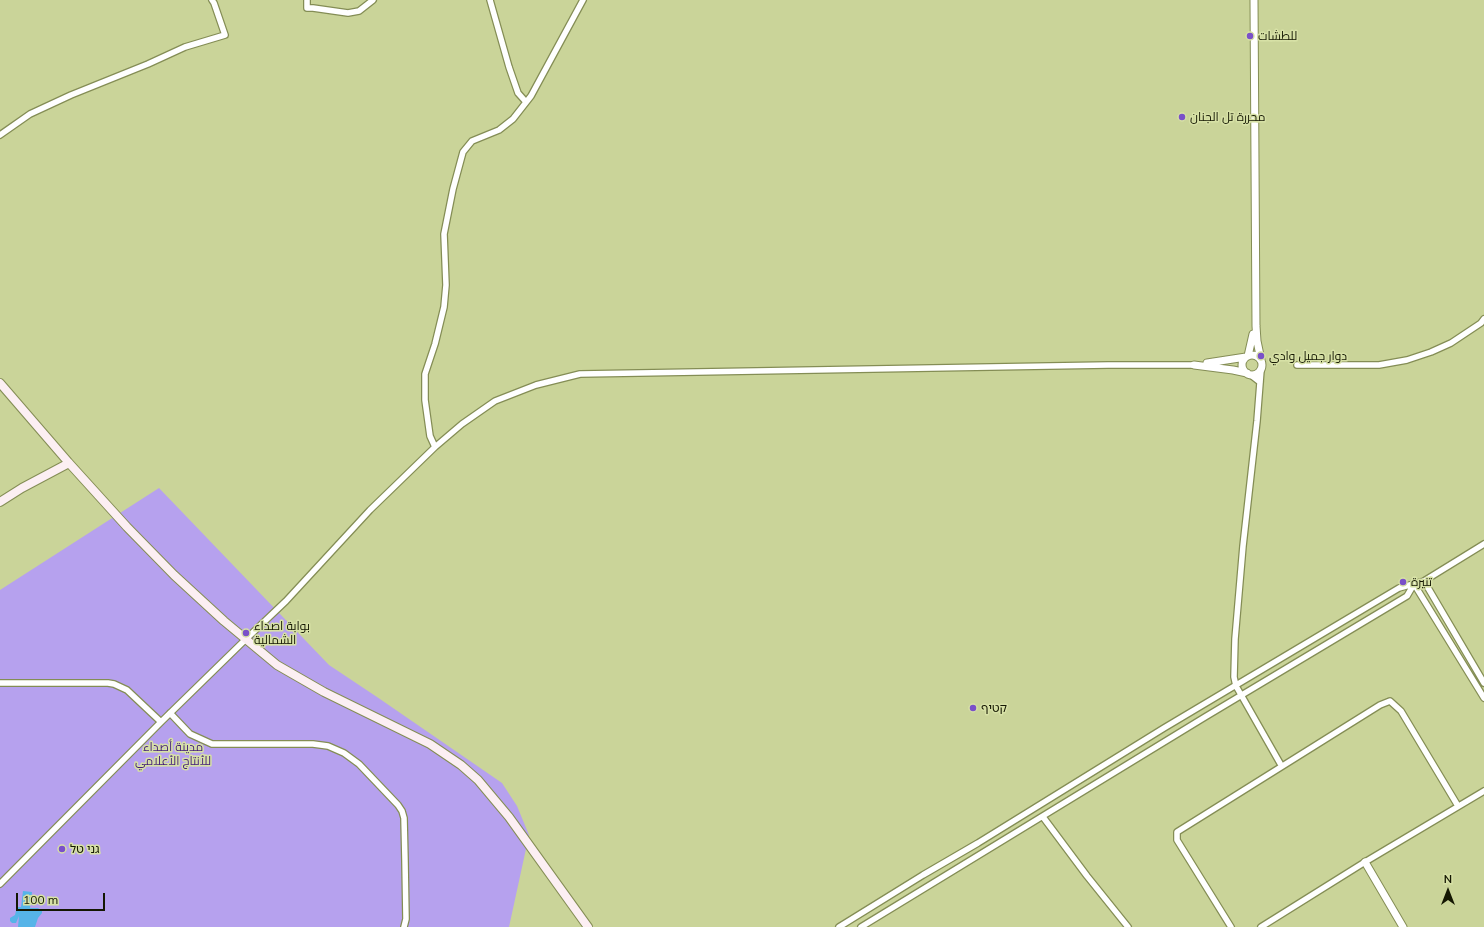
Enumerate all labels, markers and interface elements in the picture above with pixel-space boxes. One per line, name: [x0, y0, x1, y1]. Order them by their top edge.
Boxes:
place label: للطشات: [1258, 29, 1297, 43]
marker: للطشات: [1245, 31, 1255, 41]
place label: محررة تل الجنان: [1190, 110, 1265, 124]
marker: محررة تل الجنان: [1177, 112, 1187, 122]
place label: دوار جميل وادي: [1269, 349, 1347, 363]
marker: دوار جميل وادي: [1256, 351, 1266, 361]
place label: تنيرة: [1411, 575, 1432, 589]
marker: تنيرة: [1398, 577, 1408, 587]
place label: بوابة اصداء الشمالية: [254, 619, 310, 647]
marker: بوابة اصداء الشمالية: [241, 628, 251, 638]
place label: קטיף: [981, 701, 1007, 715]
marker: קטיף: [968, 703, 978, 713]
park label: مدينة أصداء للأنتاج الأعلامي: [135, 740, 211, 768]
place label: גני טל: [70, 842, 99, 856]
marker: גני טל: [57, 844, 67, 854]
north arrow: [1428, 871, 1468, 911]
text: N: [1444, 872, 1452, 886]
scale bar: [18, 885, 107, 911]
text: 100 m: [23, 892, 58, 907]

